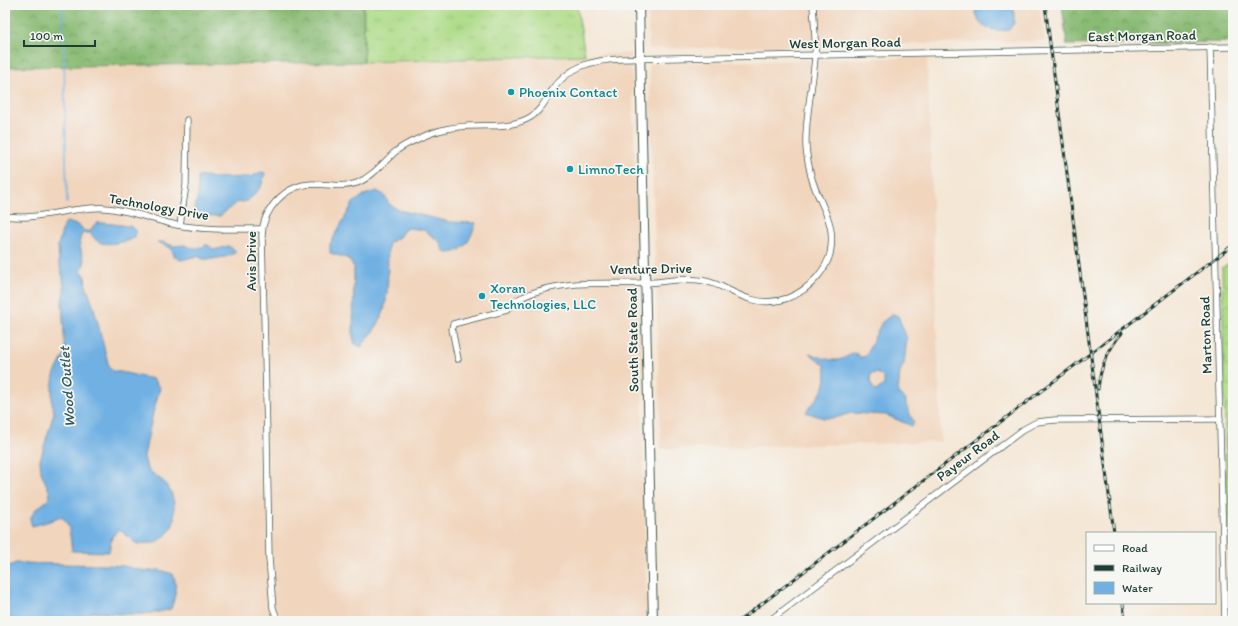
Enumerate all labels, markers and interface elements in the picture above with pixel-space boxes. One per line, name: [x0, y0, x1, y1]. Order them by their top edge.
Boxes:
scale bar: [24, 22, 95, 48]
street label: East Morgan Road: [1088, 27, 1197, 45]
text: 100 m: [30, 29, 63, 43]
street label: West Morgan Road: [789, 34, 901, 52]
place label: Phoenix Contact: [519, 84, 617, 101]
marker: Phoenix Contact: [506, 87, 516, 97]
place label: LimnoTech: [578, 161, 644, 178]
marker: LimnoTech: [565, 164, 575, 174]
street label: Technology Drive: [108, 190, 211, 224]
street label: Avis Drive: [243, 231, 260, 291]
street label: Venture Drive: [610, 260, 693, 278]
place label: Xoran Technologies, LLC: [490, 280, 596, 313]
street label: South State Road: [624, 287, 642, 392]
marker: Xoran Technologies, LLC: [477, 291, 487, 301]
street label: Marton Road: [1196, 296, 1216, 374]
water label: Wood Outlet: [55, 345, 79, 428]
street label: Payeur Road: [933, 427, 1003, 485]
legend: [1086, 532, 1216, 604]
text: Road: [1122, 541, 1148, 555]
text: Railway: [1122, 561, 1162, 575]
text: Water: [1122, 581, 1153, 595]

